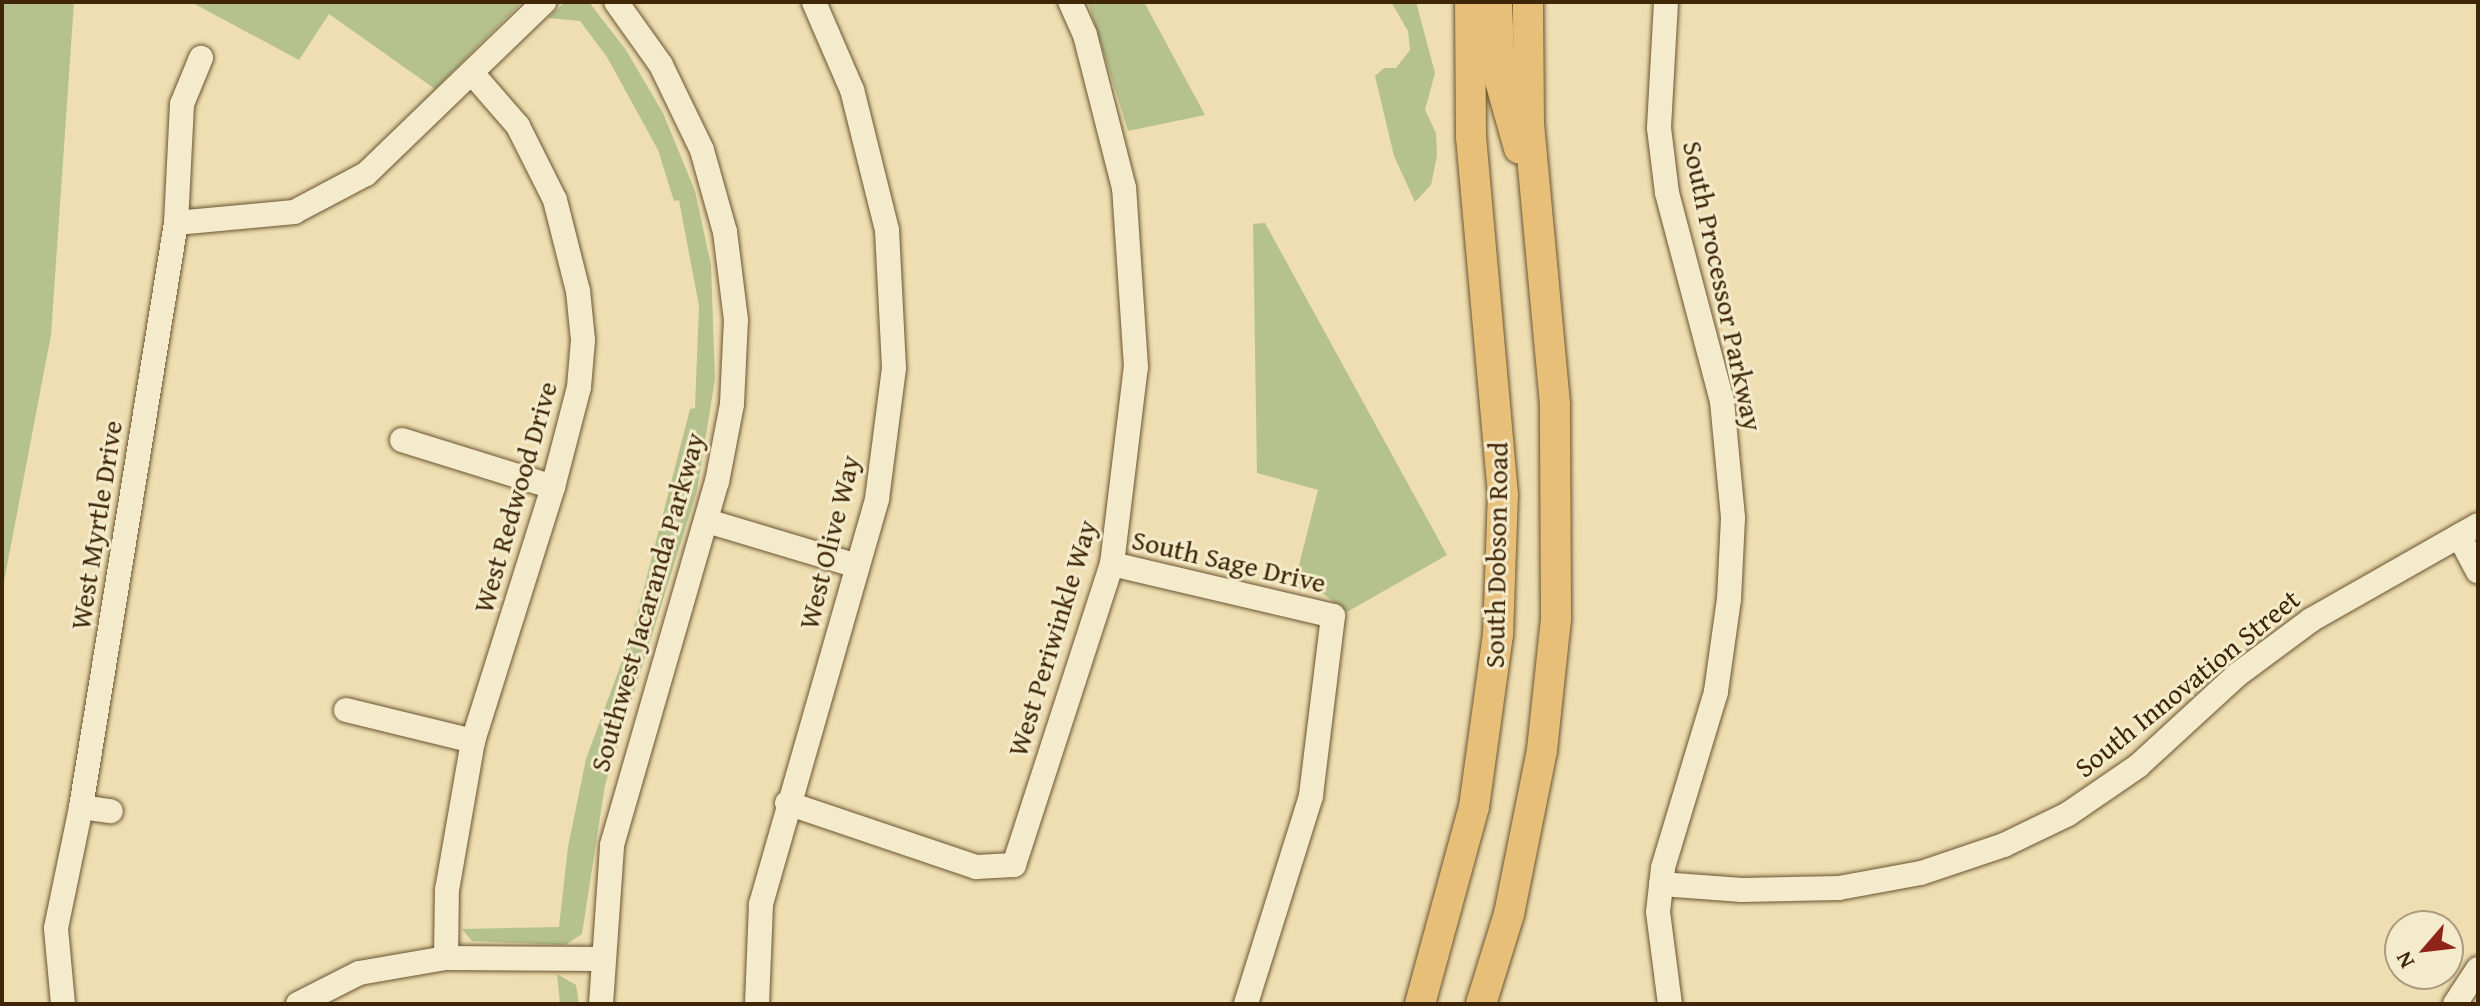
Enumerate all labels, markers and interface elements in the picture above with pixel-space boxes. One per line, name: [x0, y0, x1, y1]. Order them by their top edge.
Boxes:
street label: South Processor Parkway: [1676, 138, 1770, 434]
street label: West Redwood Drive: [466, 377, 564, 617]
street label: West Myrtle Drive: [63, 418, 129, 632]
street label: Southwest Jacaranda Parkway: [582, 429, 712, 775]
street label: South Dobson Road: [1477, 441, 1515, 669]
street label: West Olive Way: [791, 451, 867, 633]
street label: West Periwinkle Way: [1000, 516, 1104, 760]
street label: South Sage Drive: [1129, 522, 1329, 600]
street label: South Innovation Street: [2068, 582, 2306, 784]
north arrow: [2384, 910, 2464, 990]
text: N: [2387, 946, 2422, 974]

